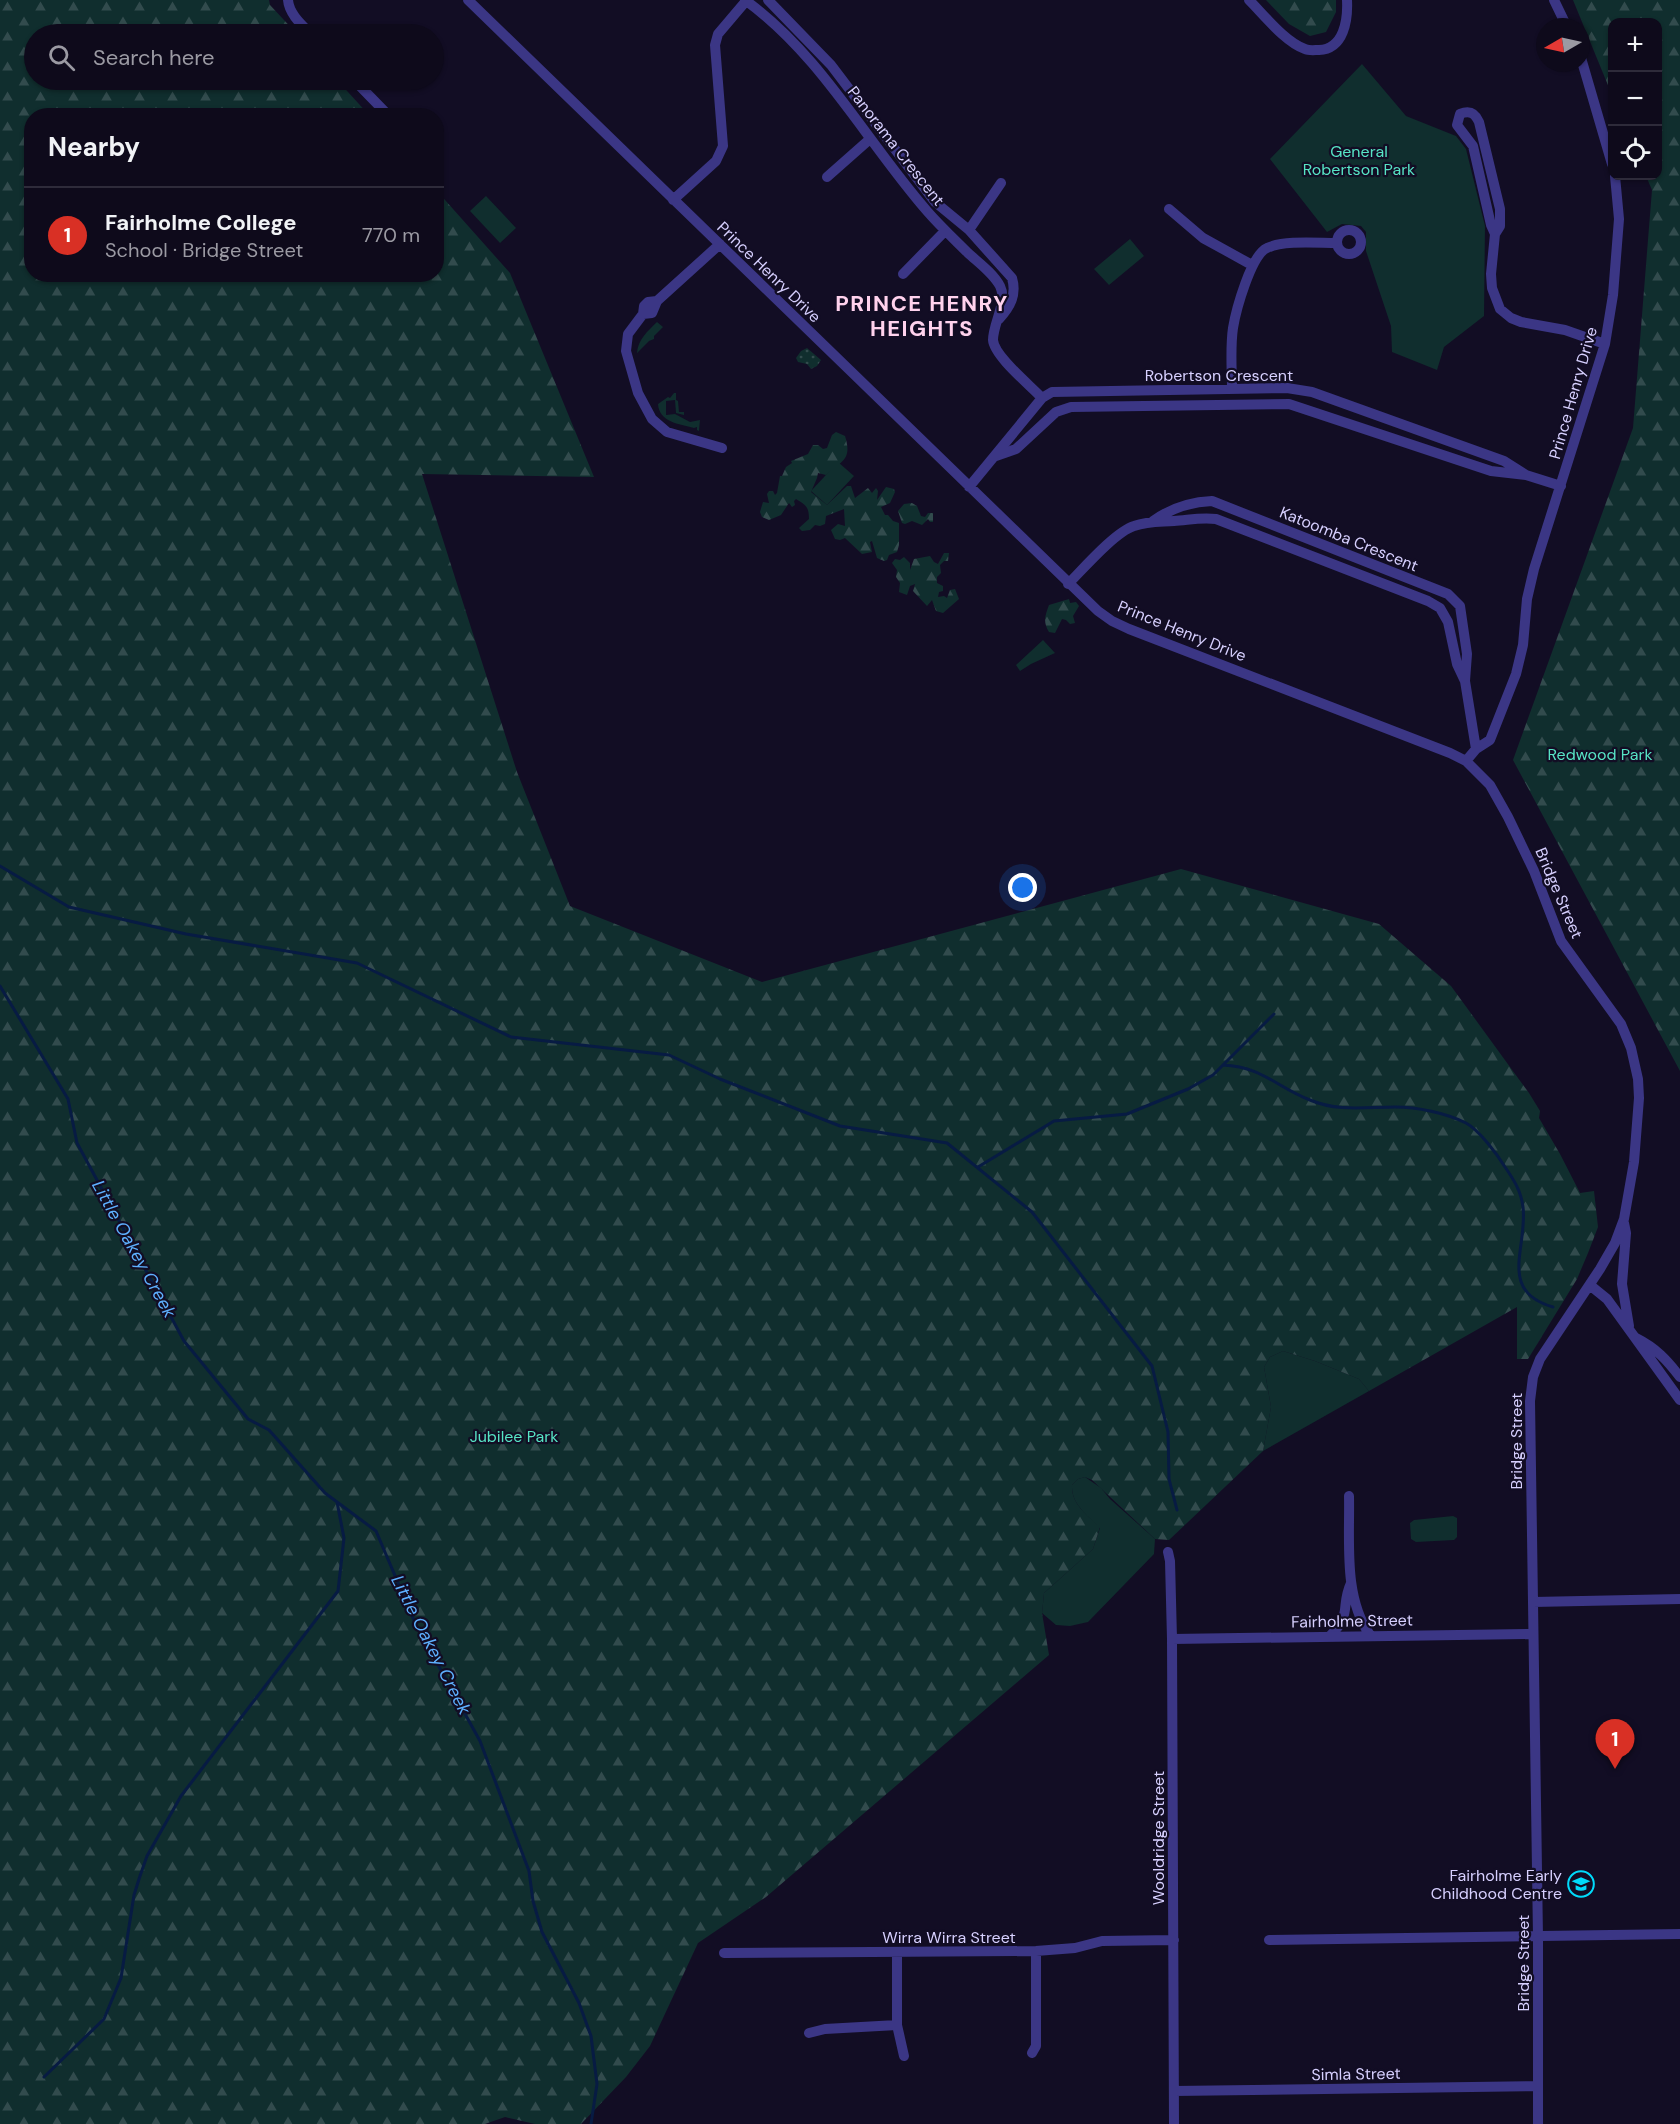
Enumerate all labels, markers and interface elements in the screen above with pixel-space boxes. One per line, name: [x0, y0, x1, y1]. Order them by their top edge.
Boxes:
north arrow: [1536, 18, 1590, 72]
map controls: [1608, 18, 1662, 180]
button: +: [1608, 18, 1662, 72]
search box: [24, 24, 444, 90]
icon: search: [45, 41, 78, 74]
text: Search here: [93, 43, 214, 72]
button: −: [1608, 72, 1662, 126]
street label: Panorama Crescent: [843, 82, 949, 210]
button: locate: [1608, 126, 1662, 180]
text: Nearby: [48, 130, 140, 164]
park label: General Robertson Park: [1303, 141, 1415, 180]
text: Fairholme College: [105, 208, 296, 237]
street label: Prince Henry Drive: [712, 217, 826, 327]
text: 1: [64, 222, 71, 248]
text: 770 m: [362, 222, 420, 248]
text: School · Bridge Street: [105, 237, 303, 263]
district label: PRINCE HENRY HEIGHTS: [835, 289, 1009, 343]
street label: Prince Henry Drive: [1544, 324, 1602, 462]
street label: Robertson Crescent: [1145, 365, 1293, 386]
street label: Katoomba Crescent: [1277, 502, 1421, 576]
street label: Prince Henry Drive: [1115, 596, 1249, 666]
park label: Redwood Park: [1548, 744, 1652, 765]
street label: Bridge Street: [1530, 844, 1588, 942]
your location: [1008, 873, 1037, 902]
water label: Little Oakey Creek: [86, 1176, 182, 1323]
street label: Bridge Street: [1506, 1393, 1527, 1489]
park label: Jubilee Park: [470, 1426, 558, 1447]
water label: Little Oakey Creek: [385, 1571, 477, 1720]
street label: Fairholme Street: [1291, 1609, 1413, 1633]
pin: 1: [1596, 1720, 1634, 1769]
street label: Wooldridge Street: [1148, 1771, 1169, 1905]
place label: Fairholme Early Childhood Centre: [1431, 1865, 1562, 1904]
school or university icon: Fairholme Early Childhood Centre: [1566, 1869, 1596, 1899]
street label: Bridge Street: [1513, 1915, 1534, 2011]
street label: Wirra Wirra Street: [882, 1927, 1016, 1948]
street label: Simla Street: [1311, 2063, 1401, 2085]

